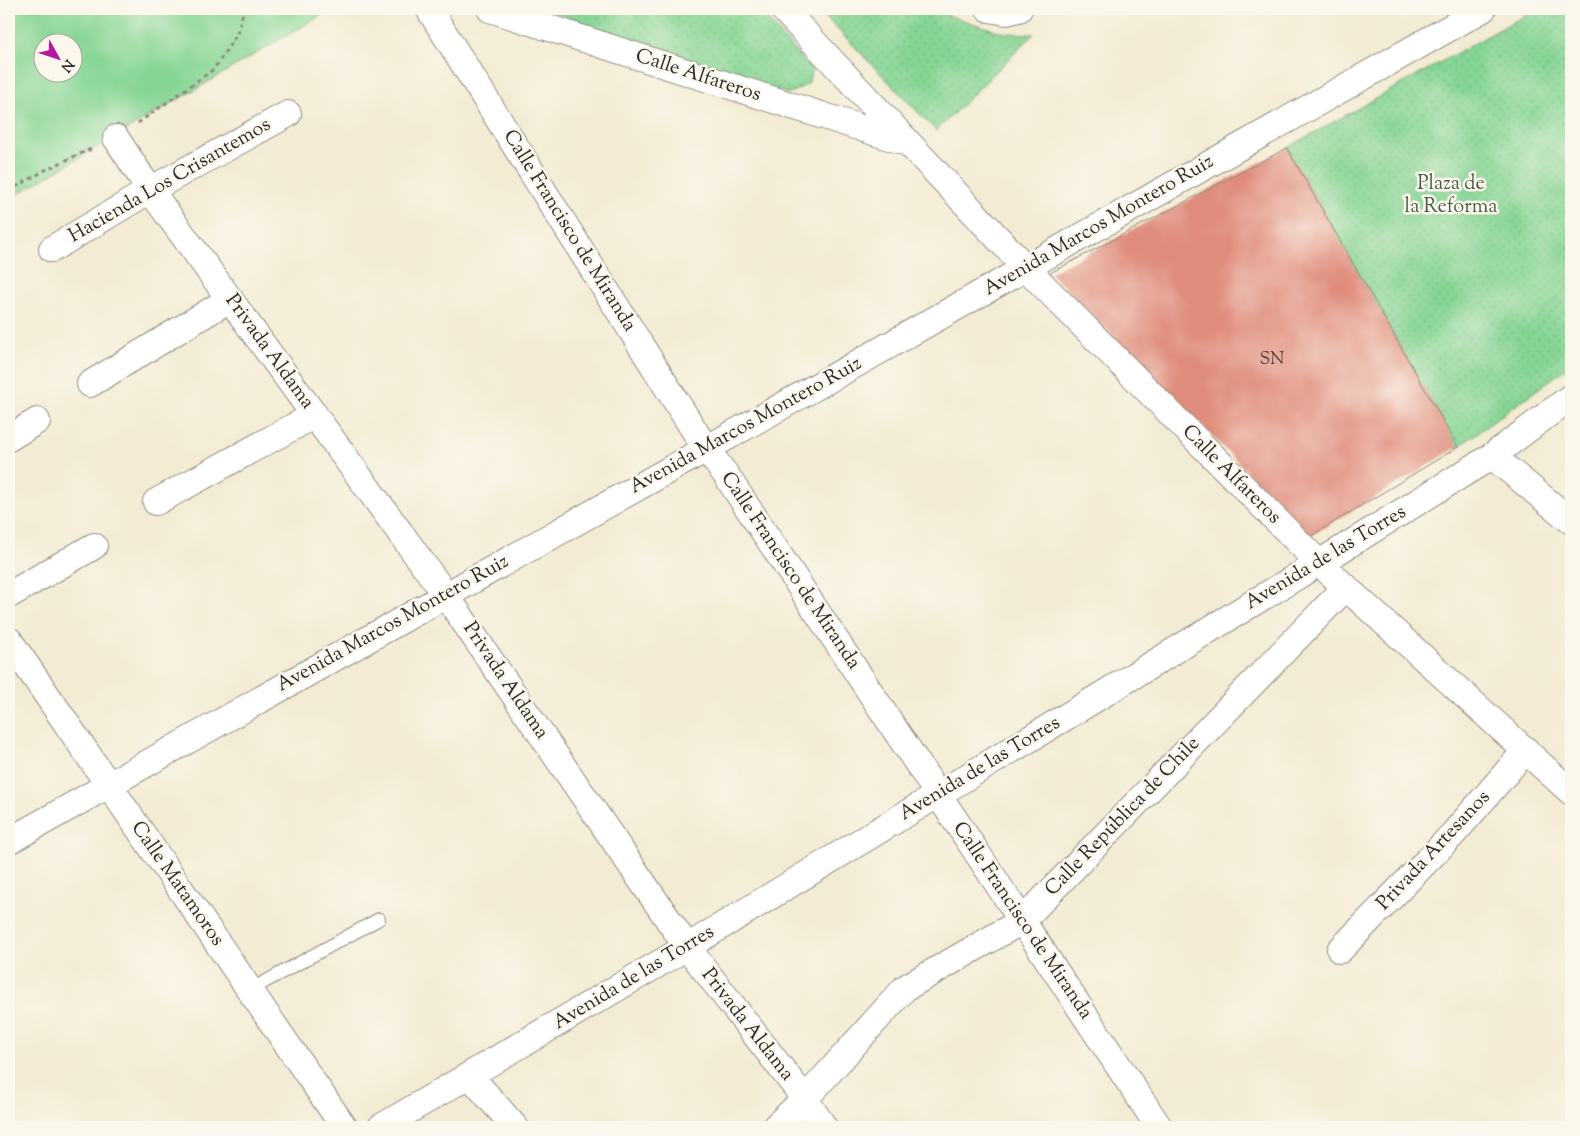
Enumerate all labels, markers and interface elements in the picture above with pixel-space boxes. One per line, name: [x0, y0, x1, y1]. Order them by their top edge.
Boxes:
north arrow: [32, 32, 82, 82]
street label: Calle Alfareros: [632, 42, 765, 110]
text: N: [55, 54, 78, 76]
street label: Hacienda Los Crisantemos: [63, 111, 277, 251]
street label: Calle Francisco de Miranda: [495, 124, 643, 338]
street label: Avenida Marcos Montero Ruiz: [979, 148, 1219, 304]
park label: Plaza de la Reforma: [1405, 170, 1497, 222]
street label: Privada Aldama: [217, 288, 321, 416]
house number: SN: [1260, 347, 1284, 373]
street label: Avenida Marcos Montero Ruiz: [625, 350, 867, 502]
street label: Calle Alfareros: [1175, 419, 1287, 531]
street label: Calle Francisco de Miranda: [713, 466, 867, 676]
street label: Avenida de las Torres: [1240, 498, 1412, 618]
street label: Avenida Marcos Montero Ruiz: [272, 548, 514, 700]
street label: Privada Aldama: [455, 616, 555, 746]
street label: Avenida de las Torres: [894, 709, 1066, 829]
street label: Calle República de Chile: [1039, 731, 1207, 903]
street label: Privada Artesanos: [1370, 784, 1498, 918]
street label: Calle Matamoros: [123, 816, 231, 952]
street label: Calle Francisco de Miranda: [945, 816, 1099, 1026]
street label: Avenida de las Torres: [548, 918, 720, 1038]
street label: Privada Aldama: [694, 962, 800, 1088]

